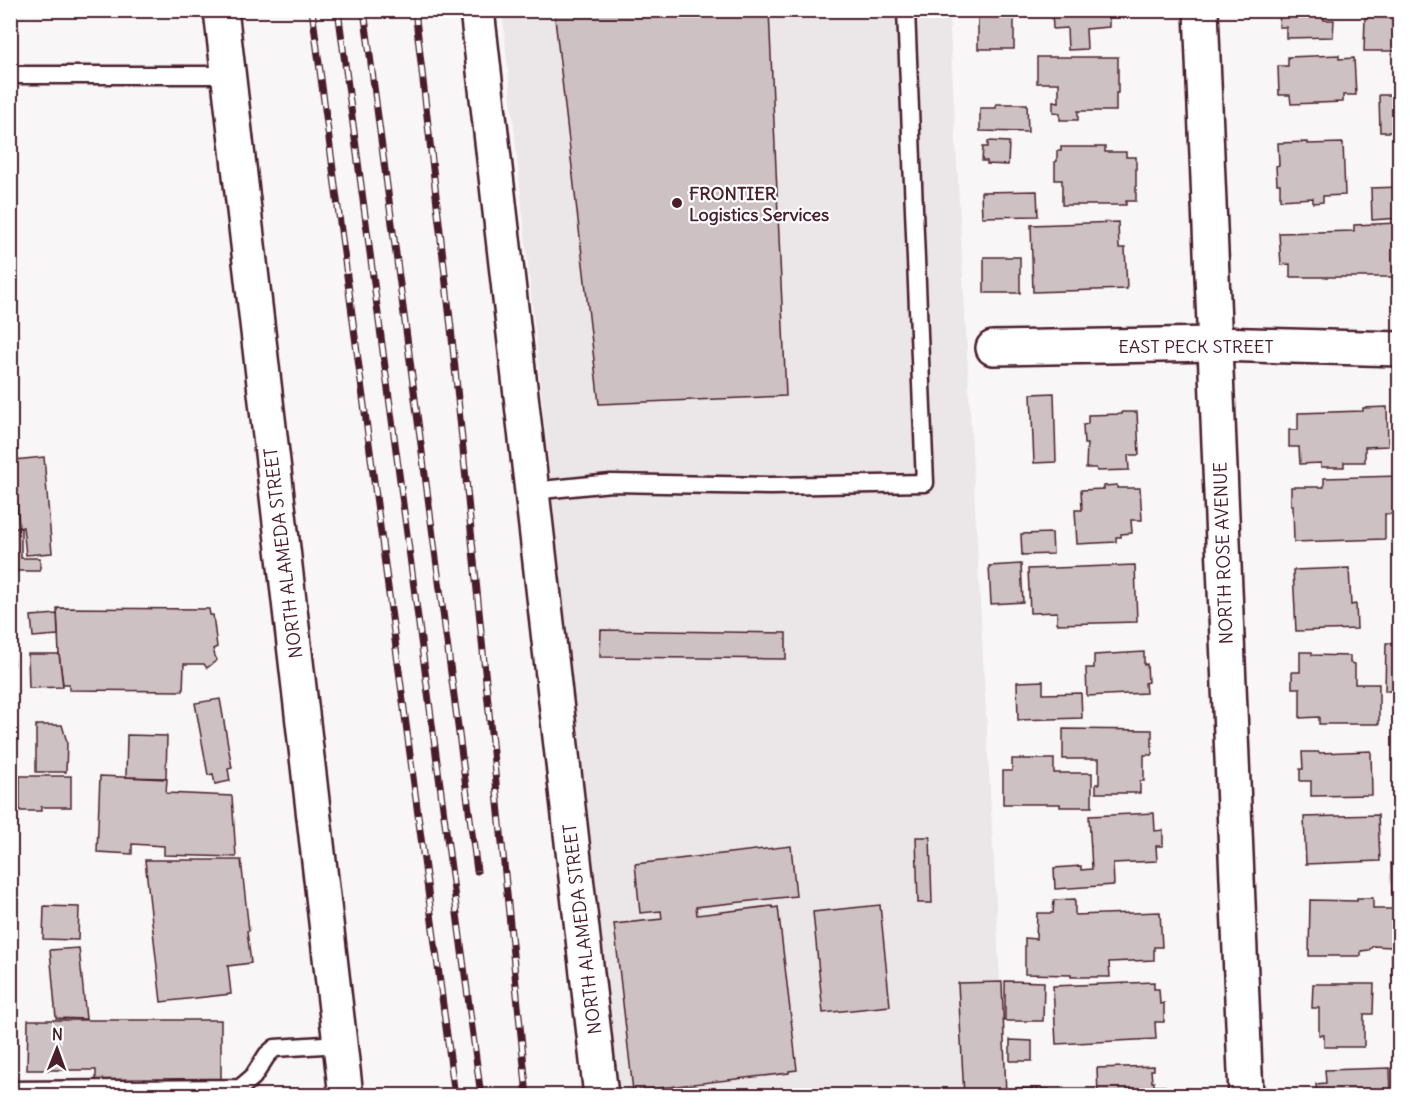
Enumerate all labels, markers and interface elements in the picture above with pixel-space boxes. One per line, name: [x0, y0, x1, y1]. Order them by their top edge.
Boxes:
place label: FRONTIER Logistics Services: [689, 182, 829, 226]
marker: FRONTIER Logistics Services: [670, 196, 684, 210]
street label: EAST PECK STREET: [1118, 335, 1274, 358]
street label: NORTH ALAMEDA STREET: [259, 446, 307, 660]
street label: NORTH ROSE AVENUE: [1208, 461, 1238, 645]
street label: NORTH ALAMEDA STREET: [558, 822, 606, 1036]
north arrow: [27, 1019, 87, 1079]
text: N: [52, 1024, 63, 1044]

